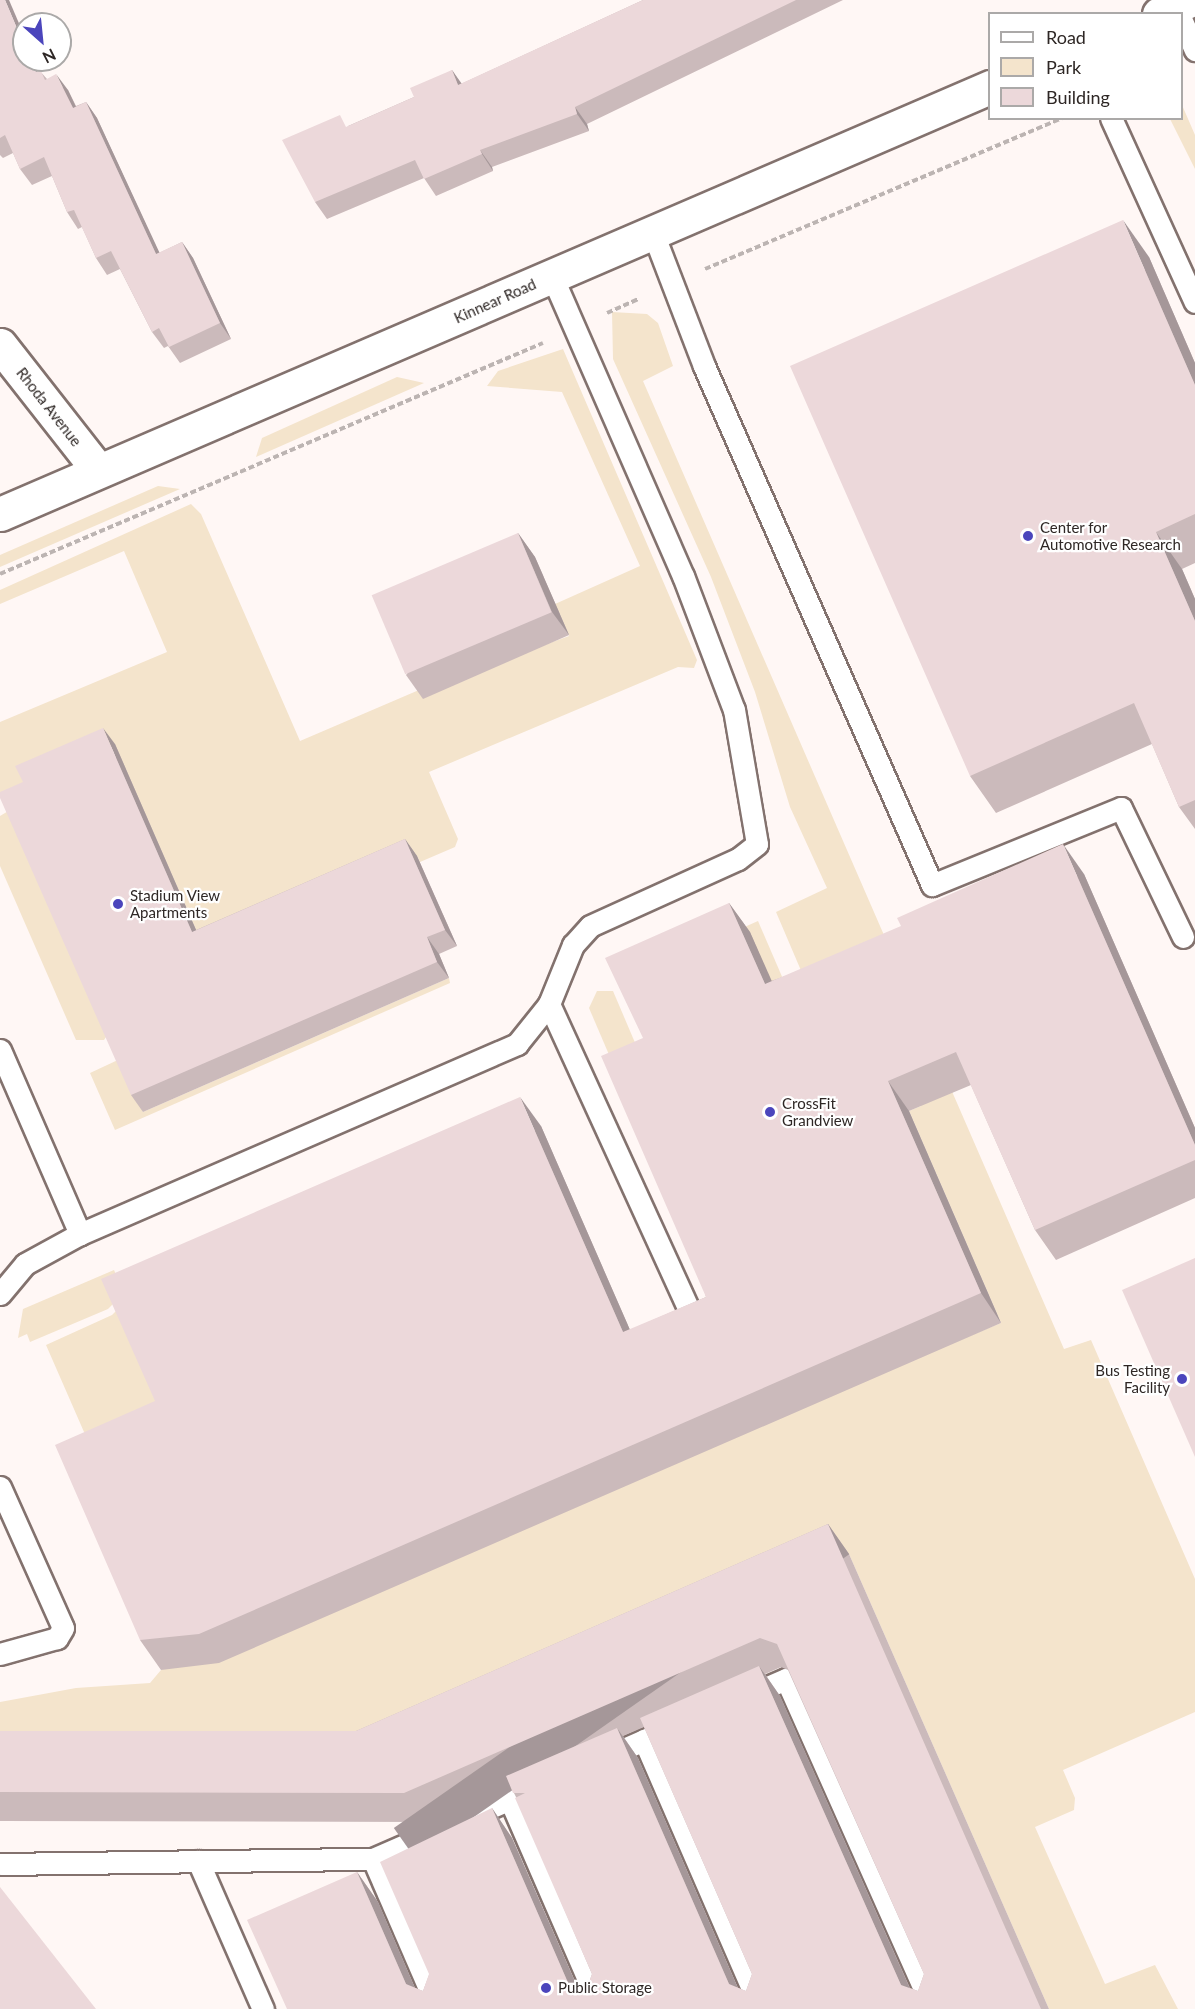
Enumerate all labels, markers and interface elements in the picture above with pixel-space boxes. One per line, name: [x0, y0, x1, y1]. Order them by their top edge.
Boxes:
north arrow: [12, 12, 72, 72]
legend: [988, 12, 1183, 120]
text: Road: [1046, 26, 1086, 48]
text: N: [40, 45, 59, 68]
text: Park: [1046, 56, 1081, 78]
text: Building: [1046, 86, 1110, 108]
street label: Kinnear Road: [451, 275, 539, 327]
street label: Rhoda Avenue: [13, 364, 85, 450]
place label: Center for Automotive Research: [1040, 518, 1181, 553]
marker: Center for Automotive Research: [1021, 529, 1035, 543]
place label: Stadium View Apartments: [130, 886, 221, 921]
marker: Stadium View Apartments: [111, 897, 125, 911]
place label: CrossFit Grandview: [782, 1094, 853, 1129]
marker: CrossFit Grandview: [763, 1105, 777, 1119]
place label: Bus Testing Facility: [1095, 1361, 1170, 1396]
marker: Bus Testing Facility: [1175, 1372, 1189, 1386]
place label: Public Storage: [558, 1979, 652, 1997]
marker: Public Storage: [539, 1981, 553, 1995]

